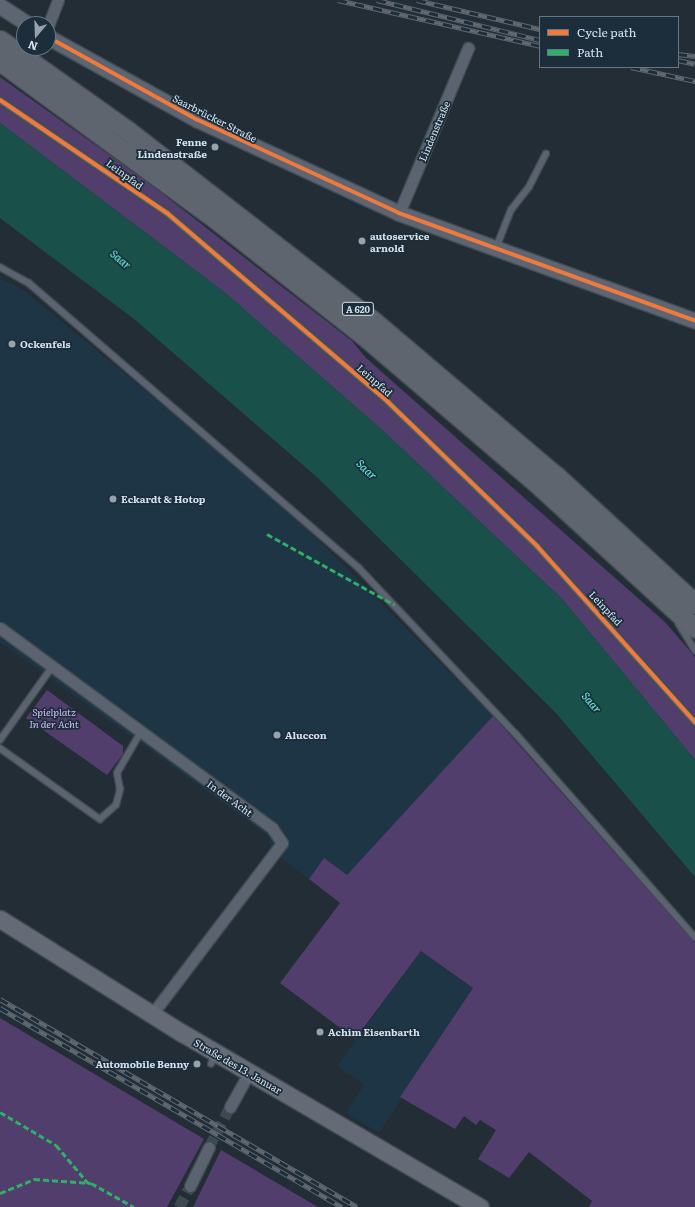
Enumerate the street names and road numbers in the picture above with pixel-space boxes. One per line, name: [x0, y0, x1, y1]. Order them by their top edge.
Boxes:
street label: Saarbrücker Straße: [171, 92, 259, 144]
street label: Lindenstraße: [416, 99, 452, 163]
street label: Leinpfad: [104, 157, 146, 191]
road number: A 620: [341, 302, 375, 316]
street label: Leinpfad: [355, 361, 395, 399]
street label: Leinpfad: [587, 588, 625, 628]
street label: In der Acht: [205, 778, 255, 818]
street label: Straße des 13. Januar: [192, 1036, 284, 1096]

